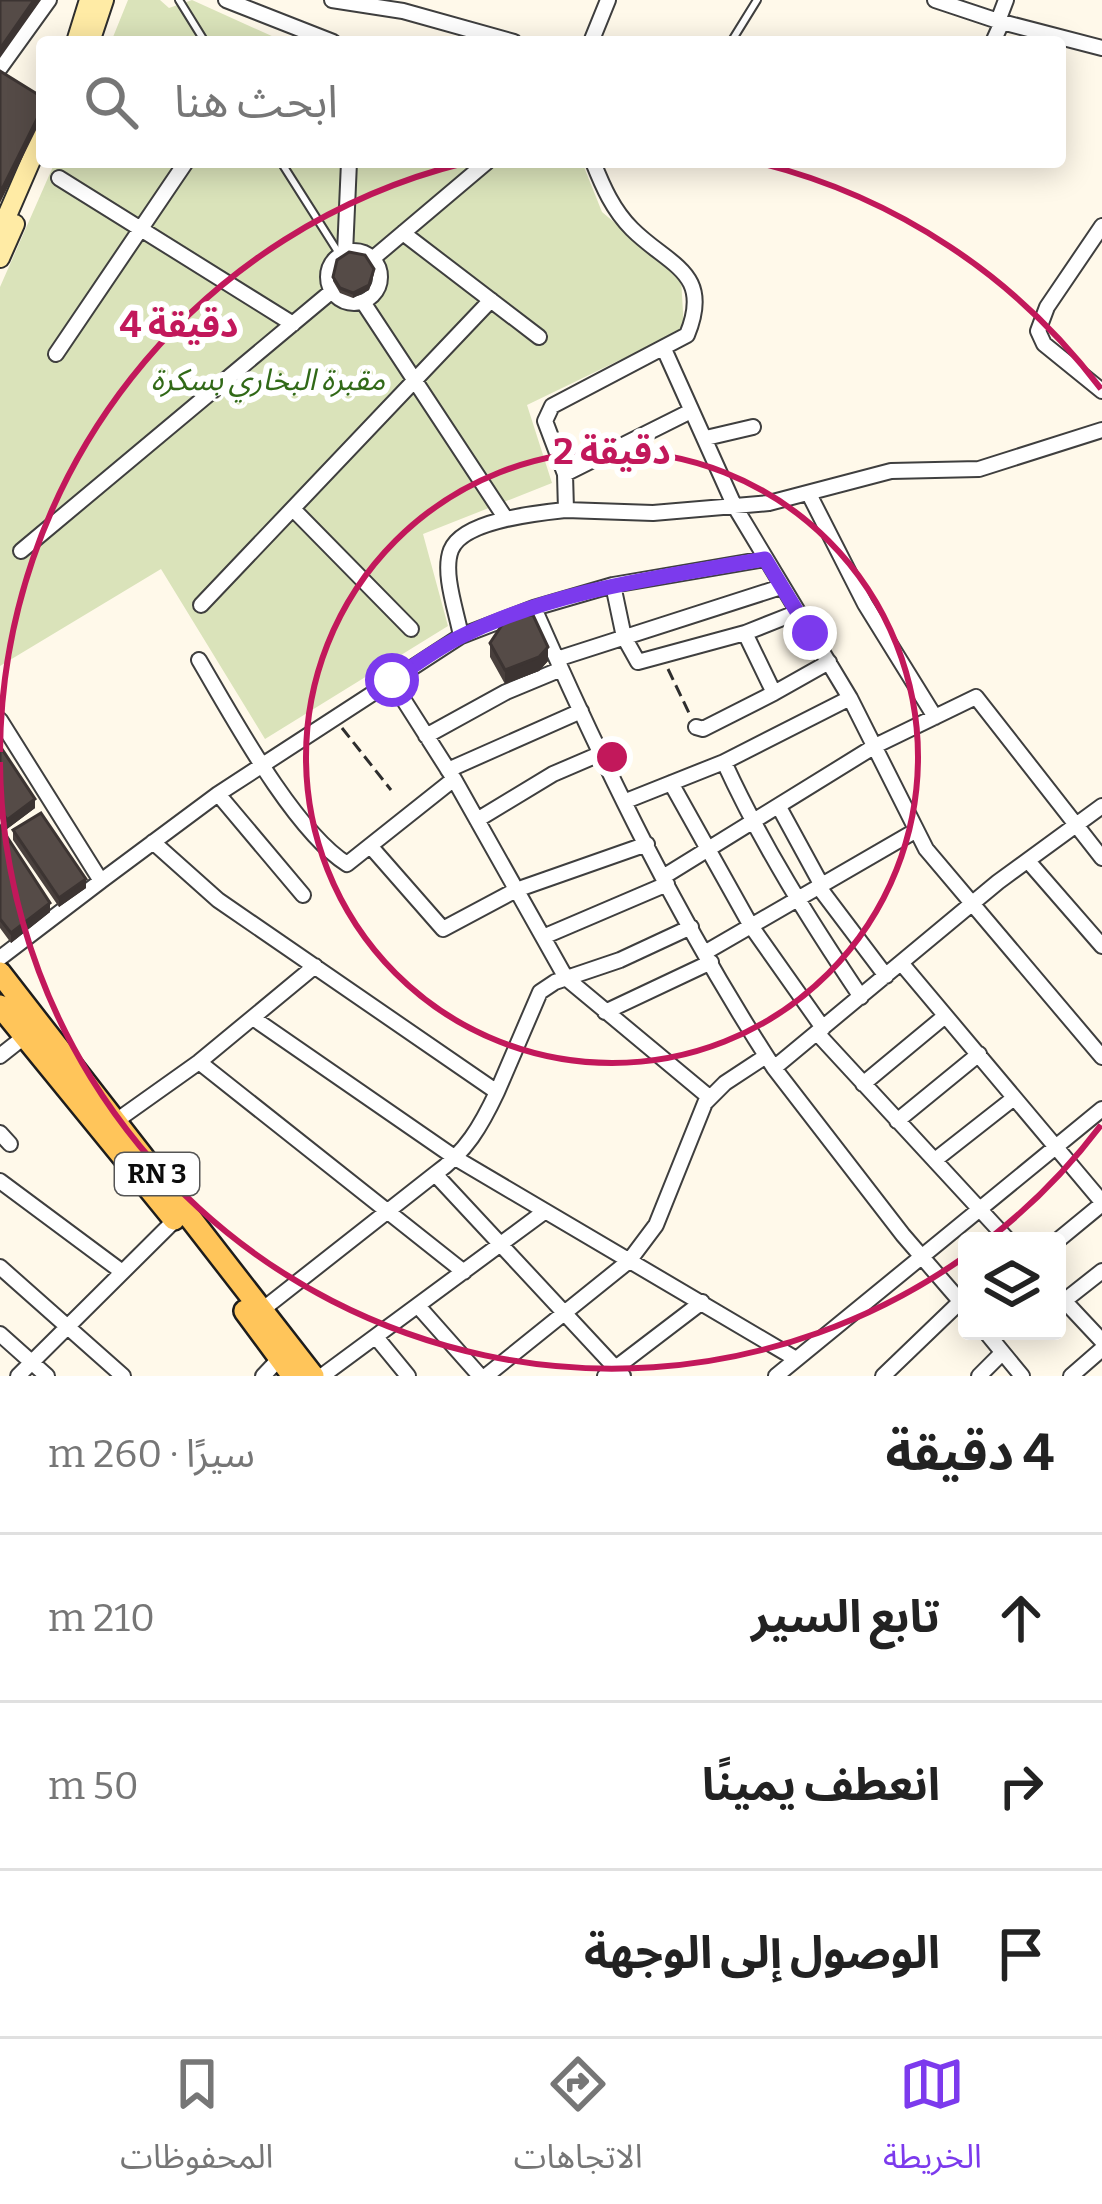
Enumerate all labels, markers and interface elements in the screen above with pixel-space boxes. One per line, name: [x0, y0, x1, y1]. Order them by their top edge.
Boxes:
search box: [36, 36, 1066, 168]
icon: search: [78, 69, 144, 135]
text: ابحث هنا: [174, 75, 338, 129]
text: 4 دقيقة: [120, 303, 238, 347]
park label: مقبرة البخاري بسكرة: [151, 362, 385, 403]
text: 2 دقيقة: [553, 430, 671, 474]
route end: [783, 606, 837, 660]
route start: [365, 653, 419, 707]
centre of rings: [591, 736, 633, 778]
road number: RN 3: [115, 1153, 199, 1195]
map controls: [958, 1232, 1066, 1340]
button: layers: [958, 1232, 1066, 1340]
text: 4 دقيقة: [885, 1422, 1054, 1484]
text: سيرًا · 260 m: [48, 1431, 255, 1477]
icon: ahead: [988, 1585, 1054, 1651]
text: تابع السير: [751, 1590, 940, 1644]
text: 210 m: [48, 1595, 155, 1641]
icon: right: [988, 1753, 1054, 1819]
text: انعطف يمينًا: [702, 1758, 940, 1812]
text: 50 m: [48, 1763, 139, 1809]
icon: arrive: [988, 1921, 1054, 1987]
text: الوصول إلى الوجهة: [584, 1926, 940, 1980]
tab: المحفوظات: [120, 2051, 273, 2192]
tab: الاتجاهات: [514, 2051, 643, 2192]
tab: الخريطة: [883, 2051, 982, 2192]

